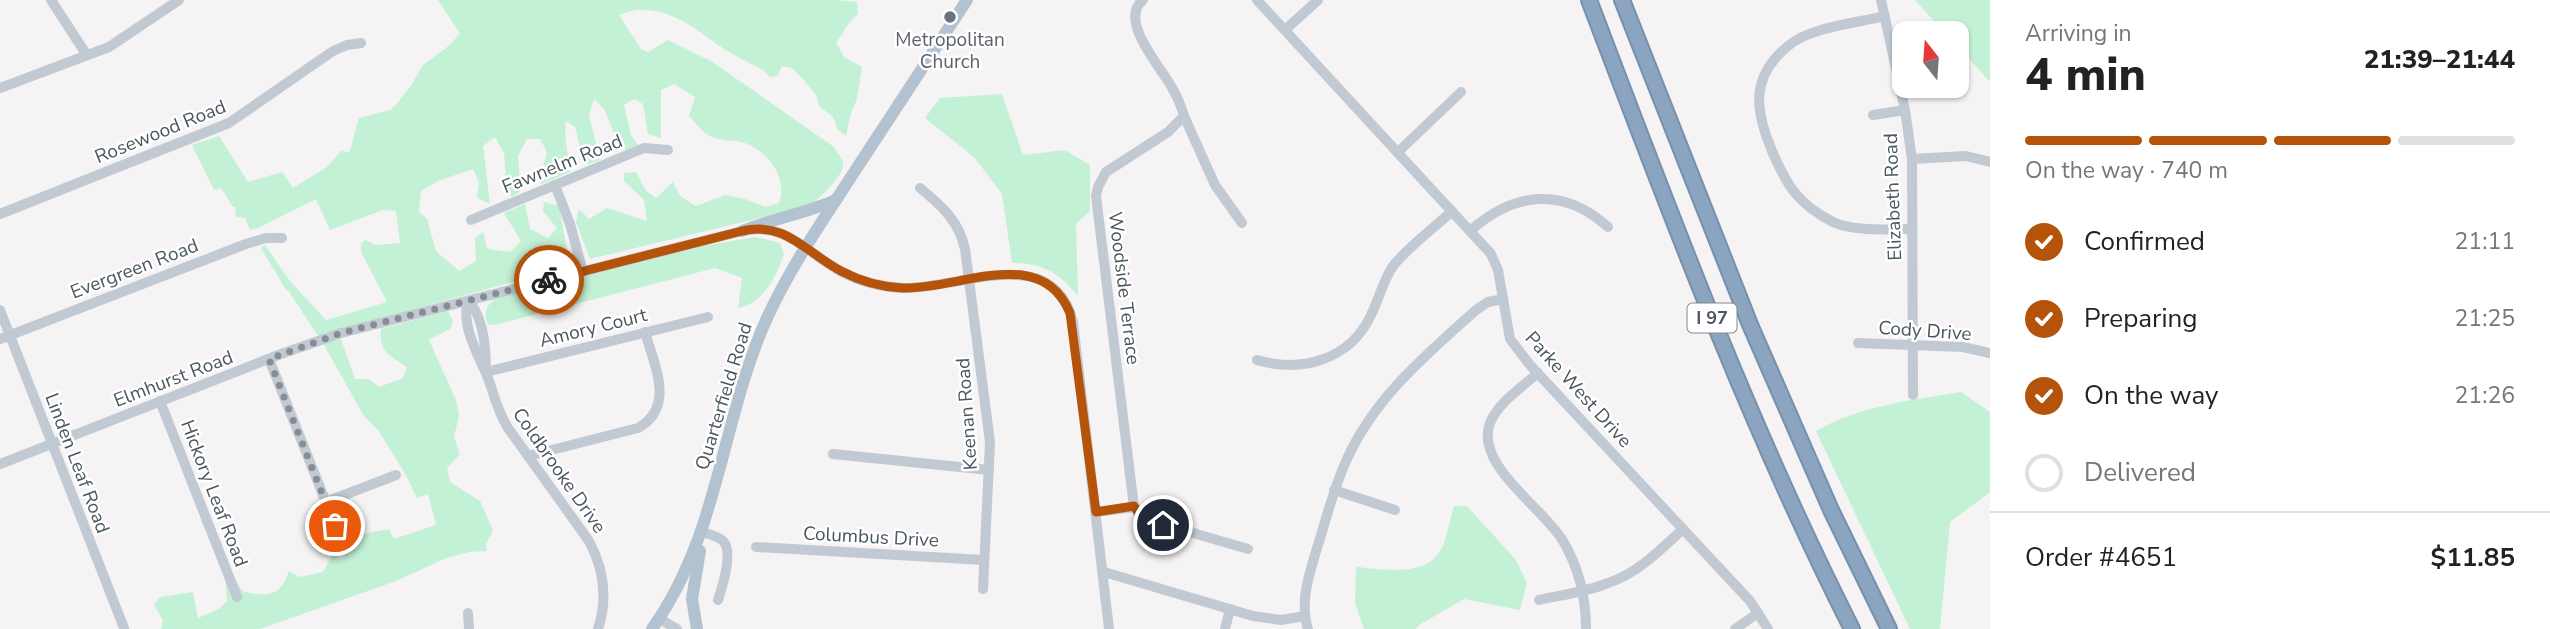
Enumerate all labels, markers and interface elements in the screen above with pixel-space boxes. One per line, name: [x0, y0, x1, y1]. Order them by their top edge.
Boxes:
marker: Metropolitan Church: [942, 9, 958, 25]
text: Arriving in: [2025, 18, 2132, 49]
north arrow: [1892, 21, 1969, 98]
map controls: [1892, 21, 1969, 98]
place label: Metropolitan Church: [895, 27, 1005, 75]
text: 21:39–21:44: [2364, 42, 2515, 77]
text: 4 min: [2025, 43, 2146, 106]
street label: Rosewood Road: [91, 94, 230, 170]
street label: Fawnelm Road: [498, 128, 627, 200]
street label: Elizabeth Road: [1878, 133, 1908, 261]
text: On the way · 740 m: [2025, 155, 2228, 186]
street label: Woodside Terrace: [1102, 210, 1146, 366]
icon: check: [2025, 223, 2063, 261]
text: Confirmed: [2084, 224, 2205, 259]
text: 21:11: [2455, 226, 2515, 257]
street label: Evergreen Road: [67, 233, 202, 305]
courier: [514, 245, 584, 315]
icon: bike: [530, 261, 568, 299]
icon: check: [2025, 300, 2063, 338]
text: Preparing: [2084, 301, 2197, 336]
street label: Amory Court: [537, 302, 650, 354]
text: 21:25: [2455, 303, 2515, 334]
road number: I 97: [1688, 304, 1736, 332]
street label: Cody Drive: [1877, 315, 1972, 347]
street label: Quarterfield Road: [689, 319, 759, 473]
street label: Parke West Drive: [1519, 326, 1638, 453]
street label: Elmhurst Road: [110, 344, 237, 414]
street label: Keenan Road: [950, 357, 984, 471]
icon: check: [2025, 377, 2063, 415]
text: On the way: [2084, 378, 2218, 413]
text: 21:26: [2455, 380, 2515, 411]
street label: Linden Leaf Road: [38, 390, 116, 537]
street label: Coldbrooke Drive: [506, 403, 612, 538]
street label: Hickory Leaf Road: [174, 416, 254, 571]
text: Delivered: [2084, 455, 2196, 490]
pin: [1133, 495, 1193, 555]
pin: [305, 496, 365, 556]
icon: home: [1144, 506, 1182, 544]
icon: bag: [316, 507, 354, 545]
street label: Columbus Drive: [802, 520, 940, 554]
text: Order #4651: [2025, 540, 2177, 575]
text: $11.85: [2431, 540, 2515, 575]

